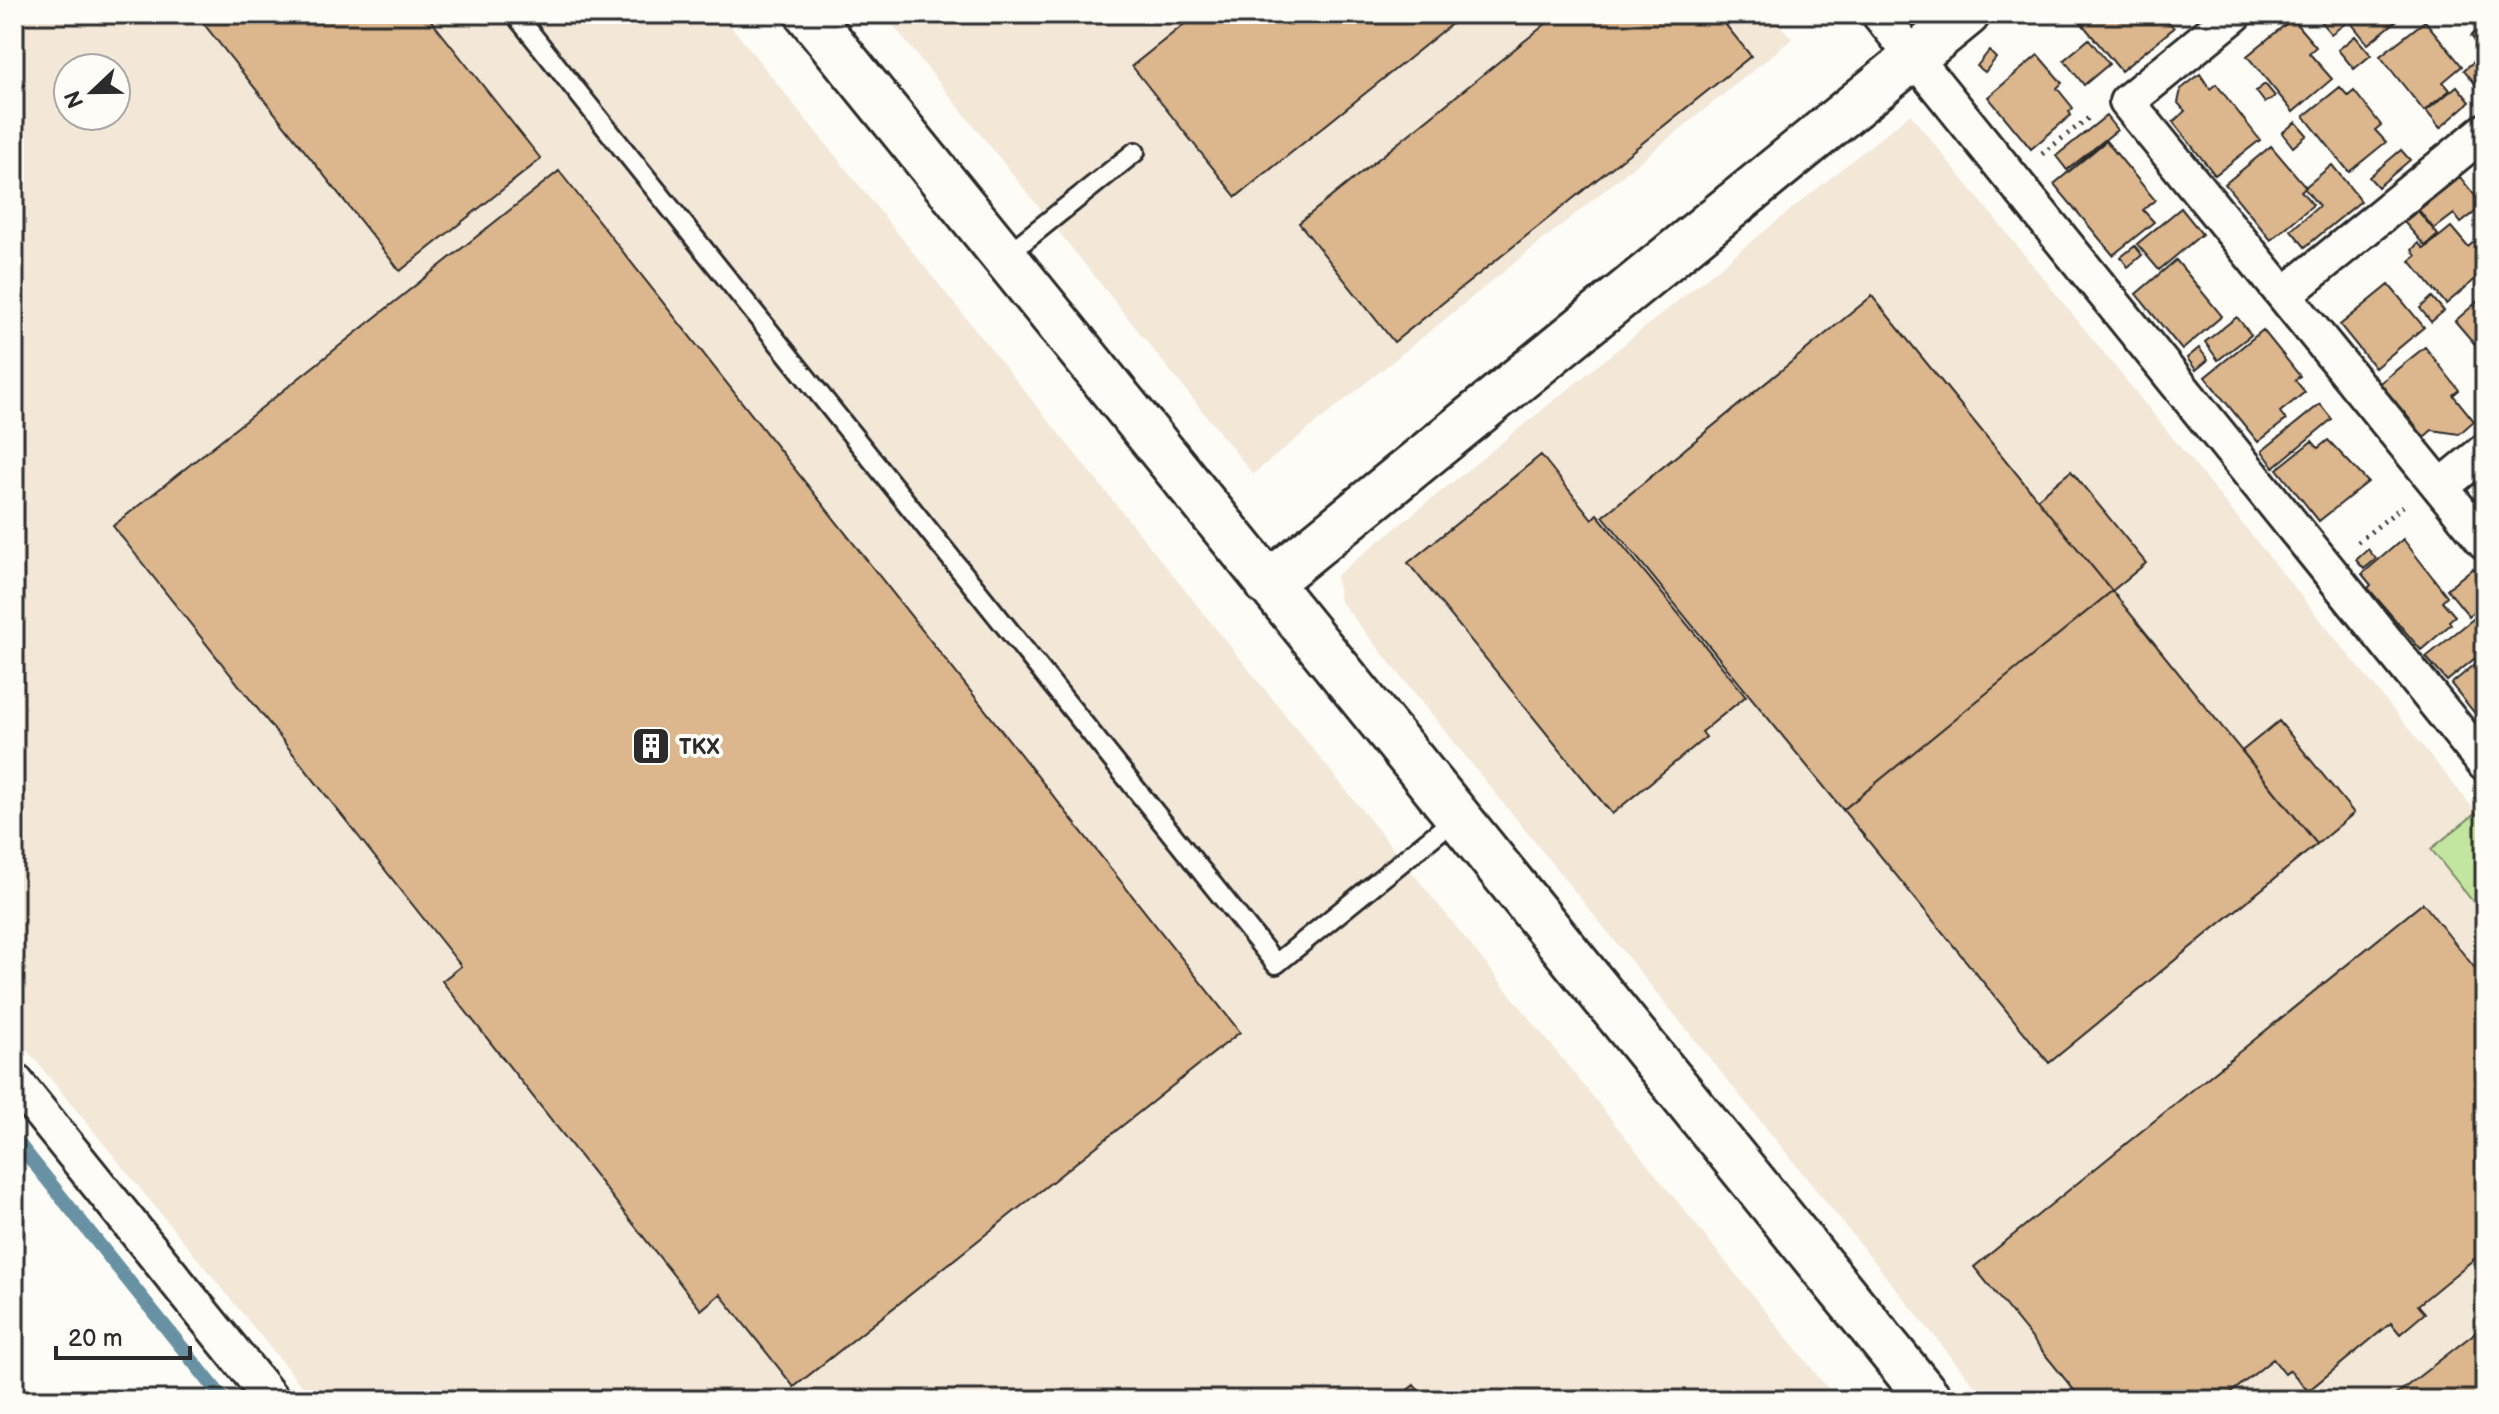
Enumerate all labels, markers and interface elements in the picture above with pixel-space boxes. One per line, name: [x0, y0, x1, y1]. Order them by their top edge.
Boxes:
north arrow: [52, 52, 132, 132]
text: N: [59, 86, 90, 112]
building icon: TKX: [630, 725, 672, 767]
place label: TKX: [679, 734, 720, 761]
scale bar: [56, 1310, 190, 1360]
text: 20 m: [68, 1324, 123, 1353]

